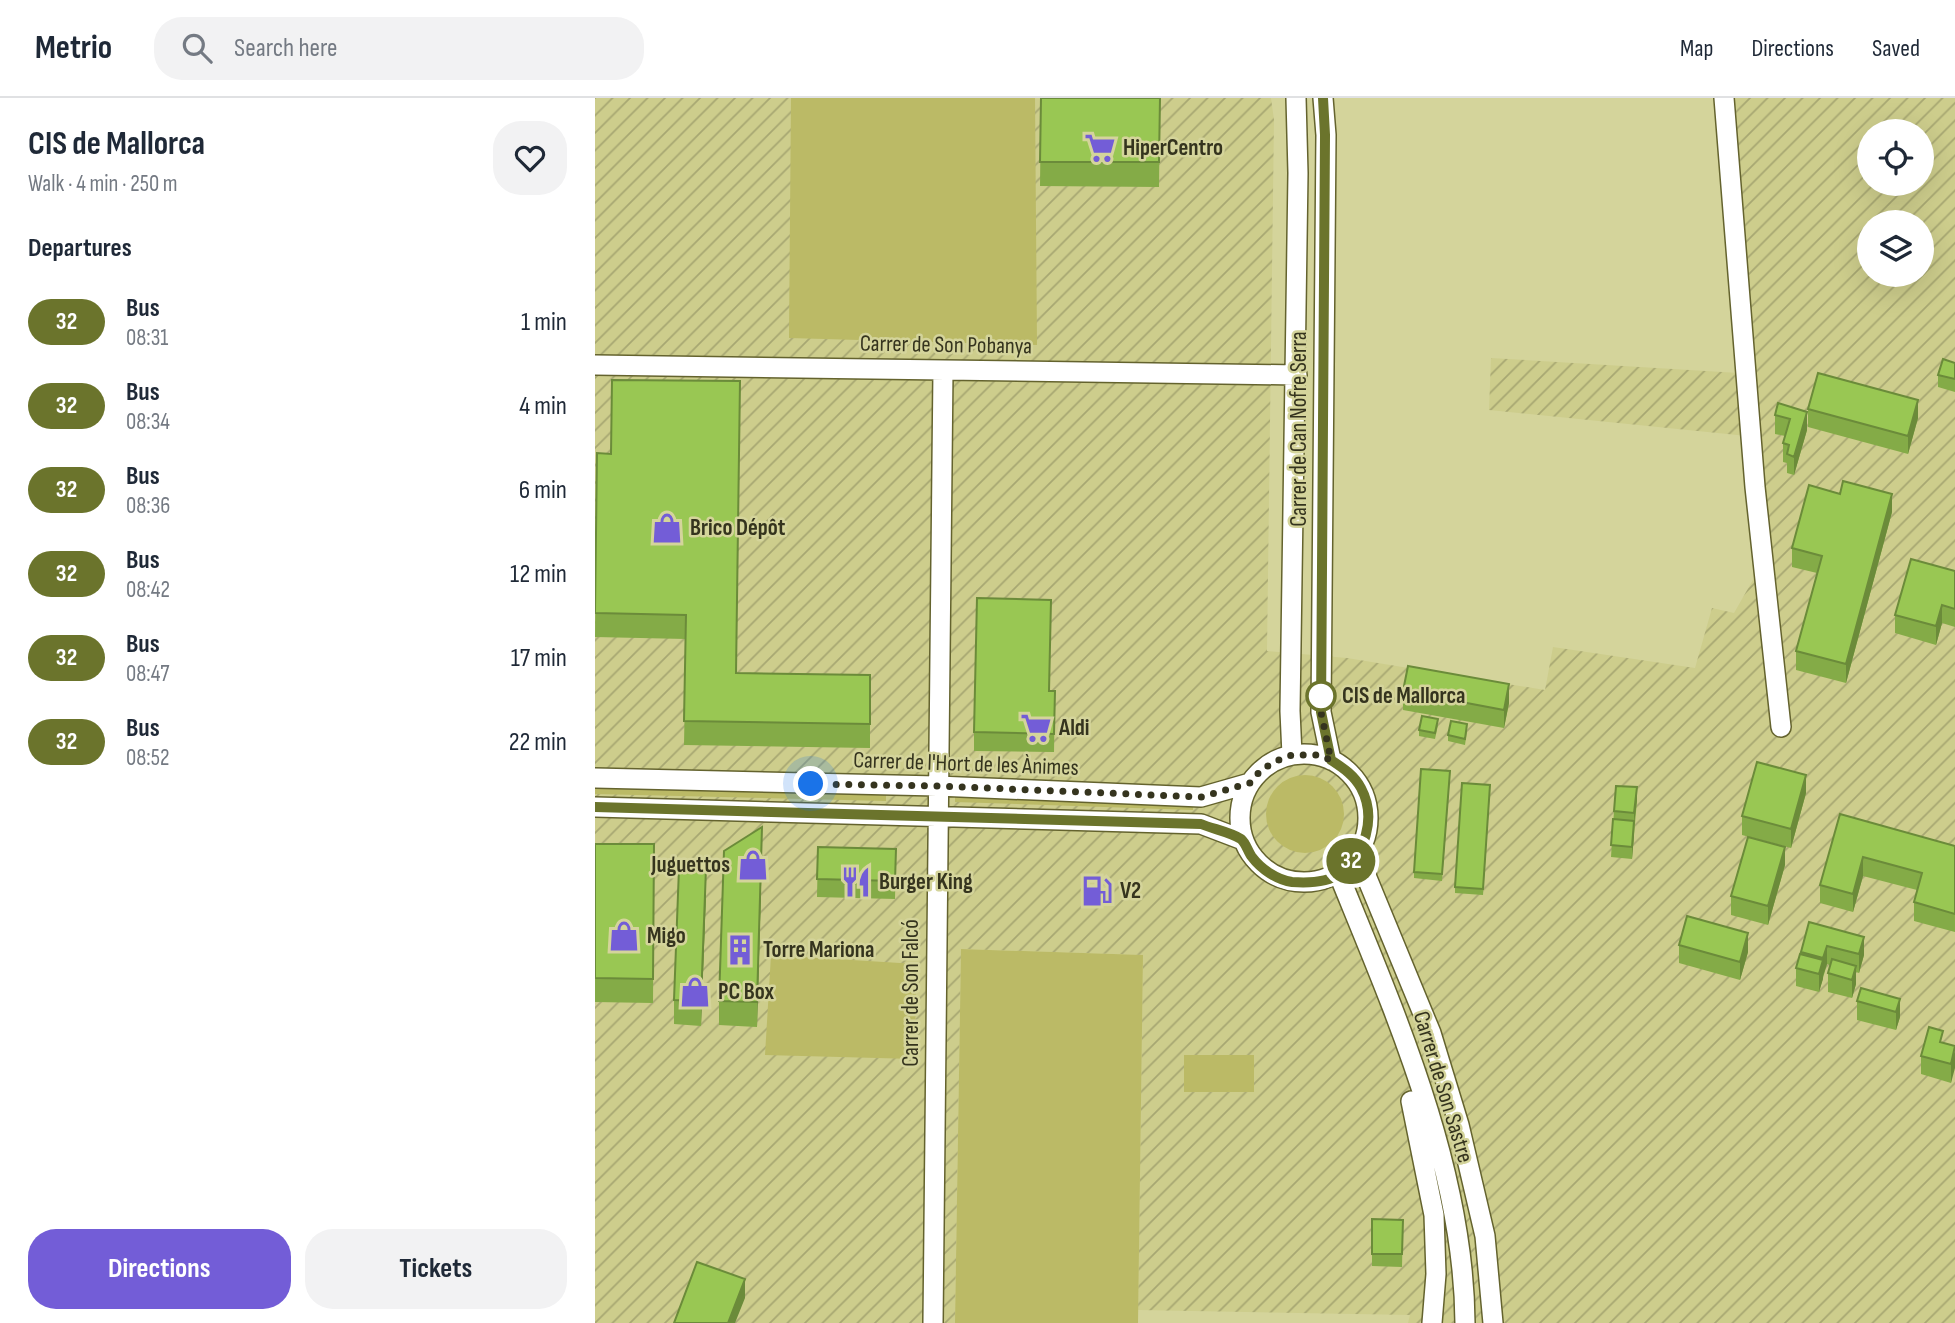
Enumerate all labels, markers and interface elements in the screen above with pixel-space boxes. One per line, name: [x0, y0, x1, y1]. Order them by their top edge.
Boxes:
search box: [154, 17, 644, 80]
text: Metrio: [35, 28, 112, 68]
icon: search: [178, 29, 216, 67]
text: Search here: [234, 33, 337, 64]
text: Map: [1680, 34, 1713, 63]
text: Directions: [1751, 34, 1834, 63]
text: Saved: [1872, 34, 1920, 63]
map controls: [1857, 119, 1934, 287]
button: locate: [1857, 119, 1934, 196]
button: heart: [493, 121, 567, 195]
text: CIS de Mallorca: [28, 124, 205, 164]
supermarket icon: HiperCentro: [1083, 131, 1117, 165]
place label: HiperCentro: [1123, 134, 1223, 162]
text: Walk · 4 min · 250 m: [28, 170, 178, 198]
button: layers: [1857, 210, 1934, 287]
text: Departures: [28, 233, 132, 264]
text: Bus: [126, 293, 160, 324]
text: 32: [56, 307, 77, 336]
text: 1 min: [521, 307, 567, 338]
text: 08:31: [126, 324, 168, 352]
street label: Carrer de Son Pobanya: [860, 329, 1032, 361]
street label: Carrer de Can Nofre Serra: [1285, 331, 1313, 527]
text: Bus: [126, 377, 160, 408]
text: 32: [56, 391, 77, 420]
text: 4 min: [519, 391, 567, 422]
text: 08:34: [126, 408, 170, 436]
text: Bus: [126, 461, 160, 492]
text: 32: [56, 475, 77, 504]
text: 6 min: [519, 475, 567, 506]
text: 08:36: [126, 492, 170, 520]
shop icon: Brico Dépôt: [650, 511, 684, 545]
place label: Brico Dépôt: [690, 514, 786, 542]
text: Bus: [126, 545, 160, 576]
text: 32: [56, 559, 77, 588]
text: 12 min: [510, 559, 567, 590]
text: 08:42: [126, 576, 170, 604]
text: Bus: [126, 629, 160, 660]
text: 32: [56, 643, 77, 672]
text: 17 min: [511, 643, 567, 674]
text: 08:47: [126, 660, 169, 688]
marker: CIS de Mallorca: [1306, 681, 1336, 711]
place label: CIS de Mallorca: [1342, 682, 1465, 710]
supermarket icon: Aldi: [1019, 711, 1053, 745]
text: Bus: [126, 713, 160, 744]
place label: Aldi: [1058, 714, 1090, 742]
text: 32: [56, 727, 77, 756]
text: 22 min: [509, 727, 567, 758]
text: 08:52: [126, 744, 169, 772]
street label: Carrer de l'Hort de les Ànimes: [853, 746, 1079, 782]
your location: [793, 766, 828, 801]
line badge: 32: [1319, 838, 1383, 884]
text: 32: [1340, 846, 1362, 875]
shop icon: Juguettos: [736, 848, 770, 882]
place label: Juguettos: [650, 851, 730, 879]
restaurant icon: Burger King: [839, 865, 873, 899]
place label: Burger King: [879, 868, 973, 896]
fuel station icon: V2: [1080, 874, 1114, 908]
place label: V2: [1120, 877, 1141, 905]
shop icon: Migo: [607, 919, 641, 953]
street label: Carrer de Son Falcó: [897, 919, 925, 1067]
place label: Migo: [647, 922, 686, 950]
building icon: Torre Mariona: [723, 933, 757, 967]
place label: Torre Mariona: [763, 936, 874, 964]
shop icon: PC Box: [678, 975, 712, 1009]
place label: PC Box: [718, 978, 774, 1006]
street label: Carrer de Son Sastre: [1407, 1008, 1479, 1166]
button: Directions: [28, 1229, 291, 1309]
button: Tickets: [305, 1229, 567, 1309]

